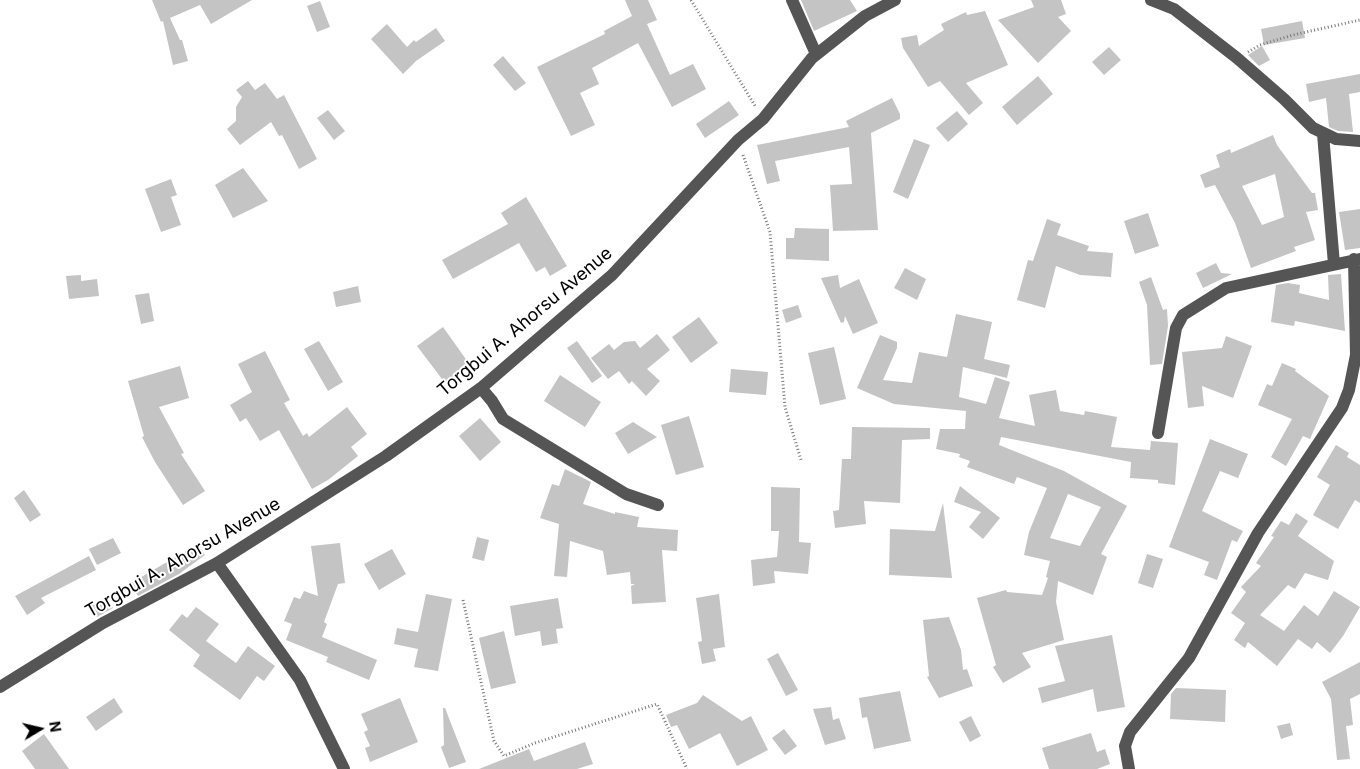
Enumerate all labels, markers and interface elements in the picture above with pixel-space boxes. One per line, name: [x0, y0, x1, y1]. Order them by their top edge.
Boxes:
street label: Torgbui A. Ahorsu Avenue: [433, 243, 617, 401]
street label: Torgbui A. Ahorsu Avenue: [82, 493, 284, 623]
north arrow: [15, 704, 65, 754]
text: N: [46, 720, 65, 733]

